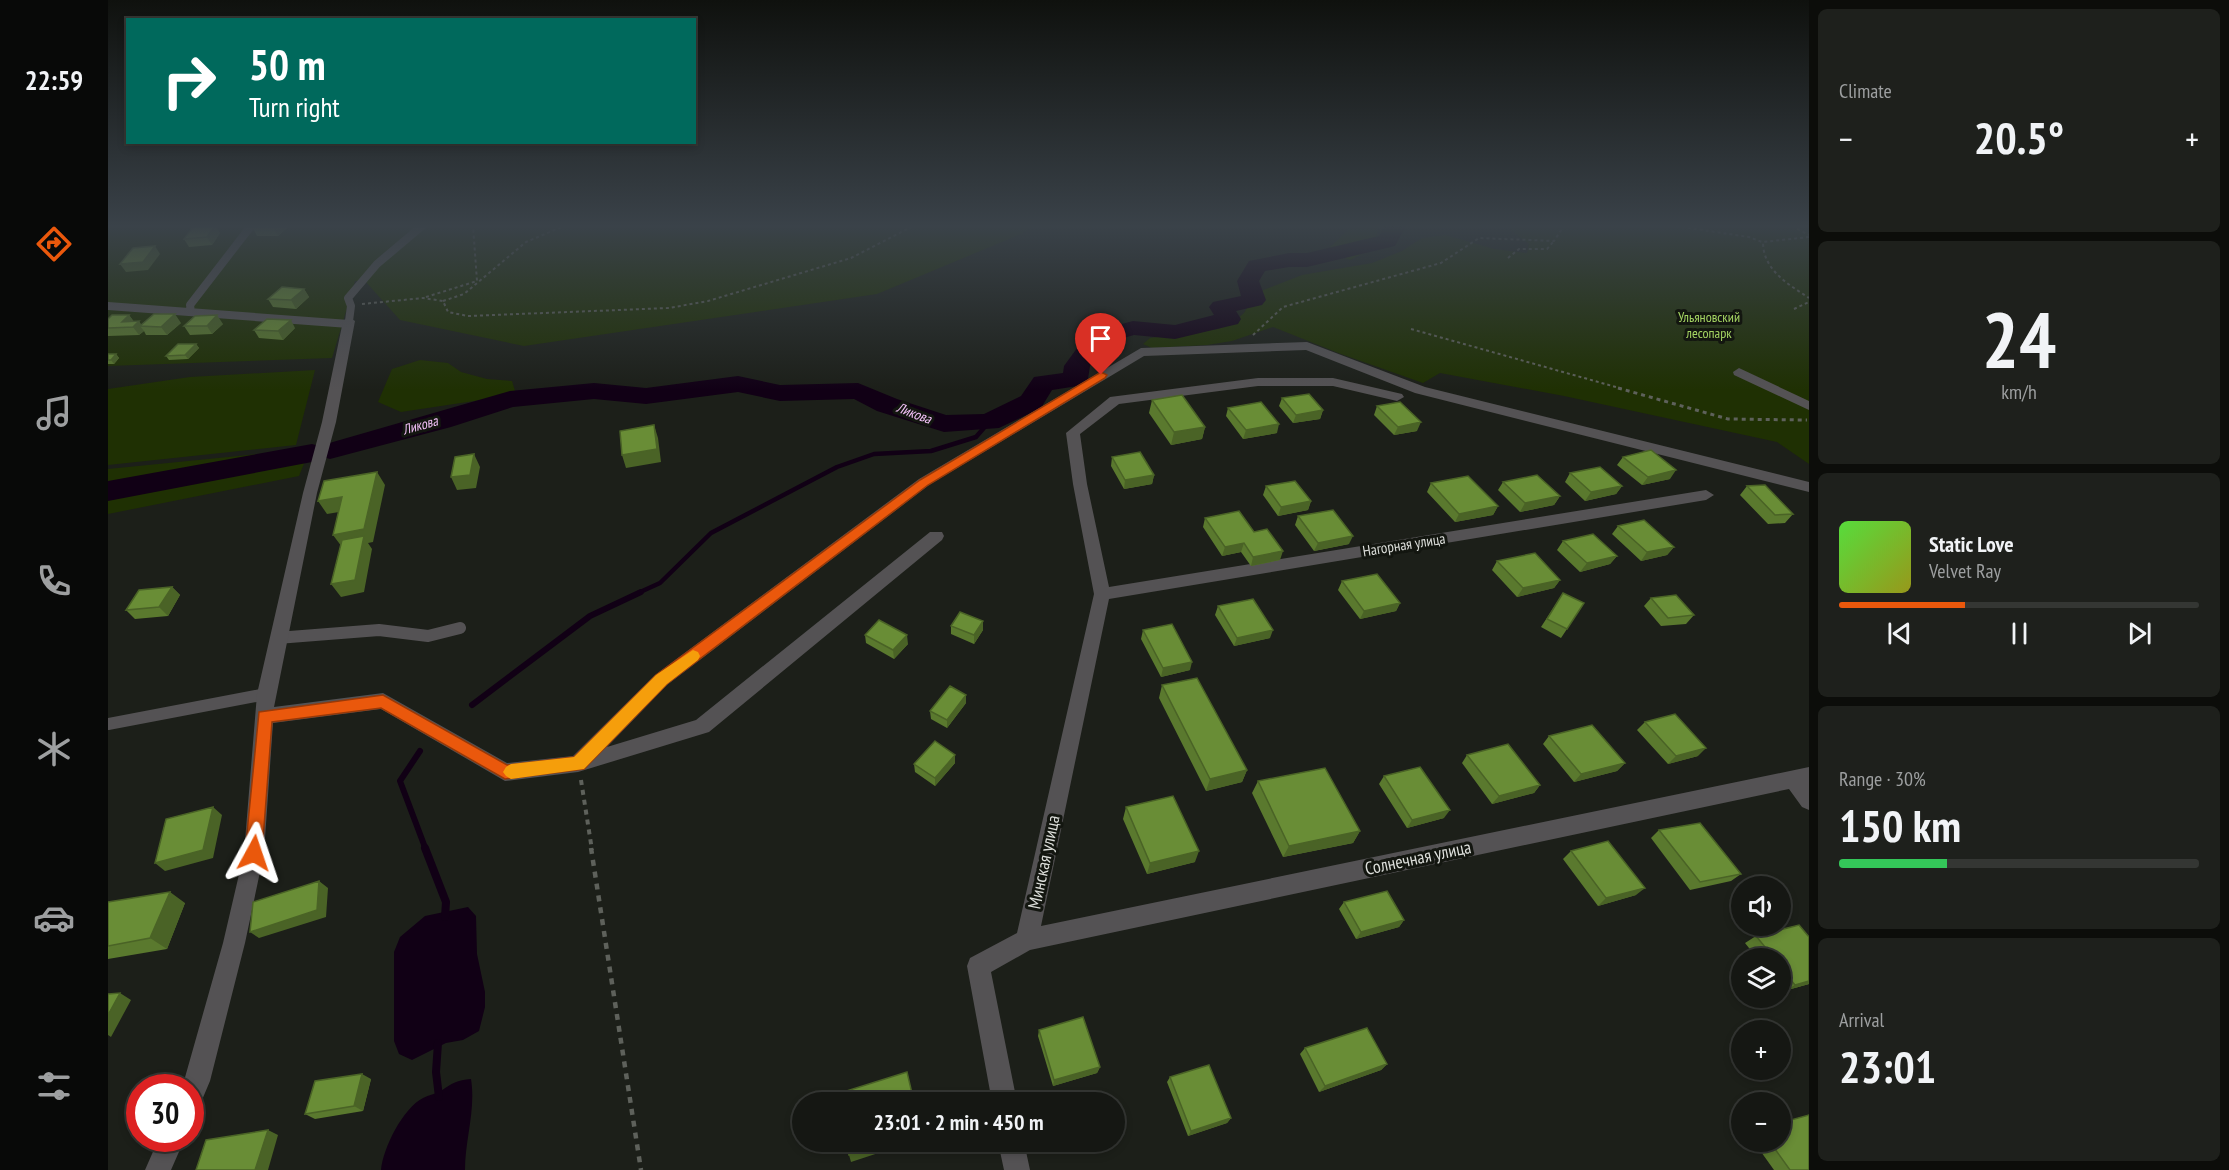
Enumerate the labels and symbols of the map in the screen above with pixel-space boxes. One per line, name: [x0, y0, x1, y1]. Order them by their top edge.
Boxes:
park label: Ульяновский лесопарк: [1678, 308, 1740, 342]
pin: [1075, 313, 1126, 375]
water label: Ликова: [893, 398, 935, 428]
water label: Ликова: [399, 411, 441, 439]
street label: Нагорная улица: [1361, 529, 1447, 560]
street label: Минская улица: [1022, 813, 1065, 911]
position arrow: [222, 821, 286, 885]
street label: Солнечная улица: [1363, 835, 1473, 880]
speed limit sign: 30: [126, 1074, 204, 1152]

